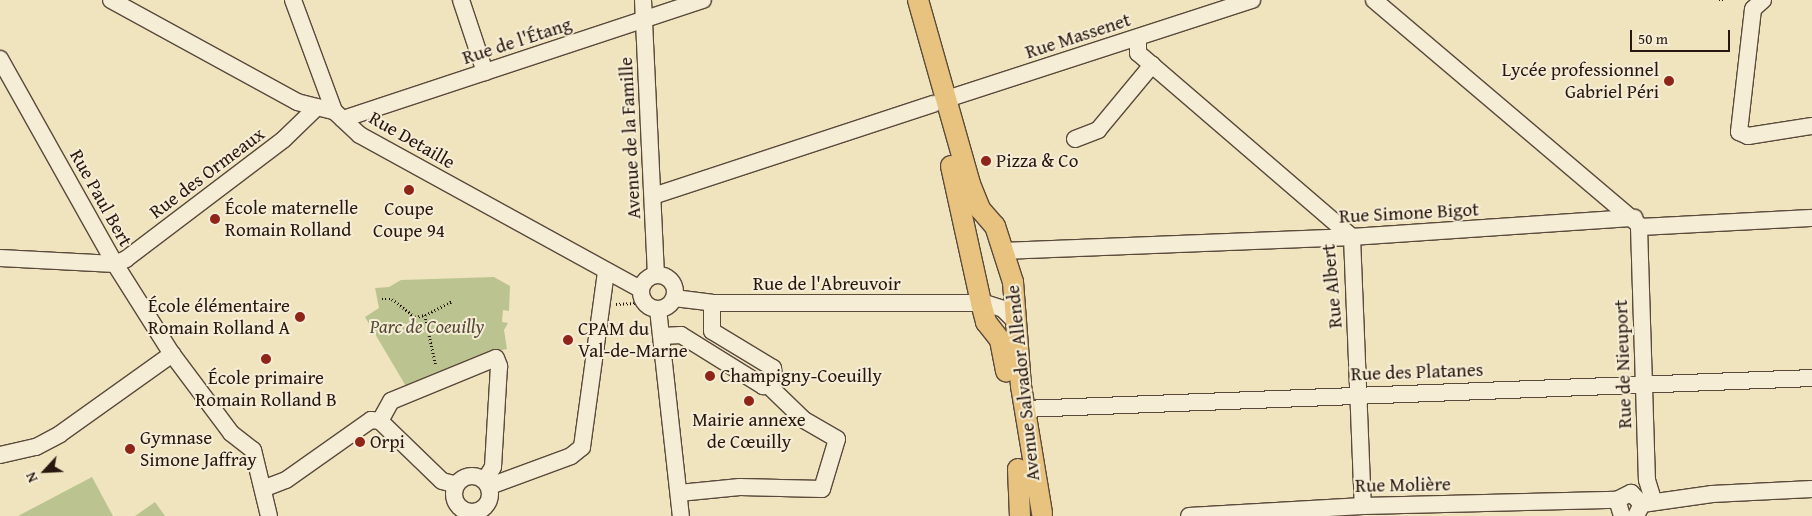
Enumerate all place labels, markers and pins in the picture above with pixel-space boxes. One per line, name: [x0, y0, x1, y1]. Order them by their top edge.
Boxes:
place label: Lycée professionnel Gabriel Péri: [1502, 59, 1659, 103]
marker: Lycée professionnel Gabriel Péri: [1663, 75, 1675, 87]
place label: Pizza & Co: [996, 150, 1078, 172]
marker: Pizza & Co: [980, 155, 992, 167]
marker: Coupe Coupe 94: [403, 184, 415, 196]
place label: École maternelle Romain Rolland: [225, 197, 358, 241]
place label: Coupe Coupe 94: [373, 198, 445, 242]
marker: École maternelle Romain Rolland: [209, 213, 221, 225]
place label: École élémentaire Romain Rolland A: [148, 295, 290, 339]
marker: École élémentaire Romain Rolland A: [294, 311, 306, 323]
place label: CPAM du Val-de-Marne: [578, 318, 688, 362]
marker: CPAM du Val-de-Marne: [562, 334, 574, 346]
marker: École primaire Romain Rolland B: [260, 353, 272, 365]
place label: Champigny-Coeuilly: [720, 365, 882, 387]
place label: École primaire Romain Rolland B: [195, 367, 337, 411]
marker: Champigny-Coeuilly: [704, 370, 716, 382]
marker: Mairie annexe de Cœuilly: [743, 395, 755, 407]
place label: Mairie annexe de Cœuilly: [692, 409, 806, 453]
place label: Gymnase Simone Jaffray: [140, 427, 257, 471]
place label: Orpi: [370, 431, 405, 453]
marker: Orpi: [354, 436, 366, 448]
marker: Gymnase Simone Jaffray: [124, 443, 136, 455]

